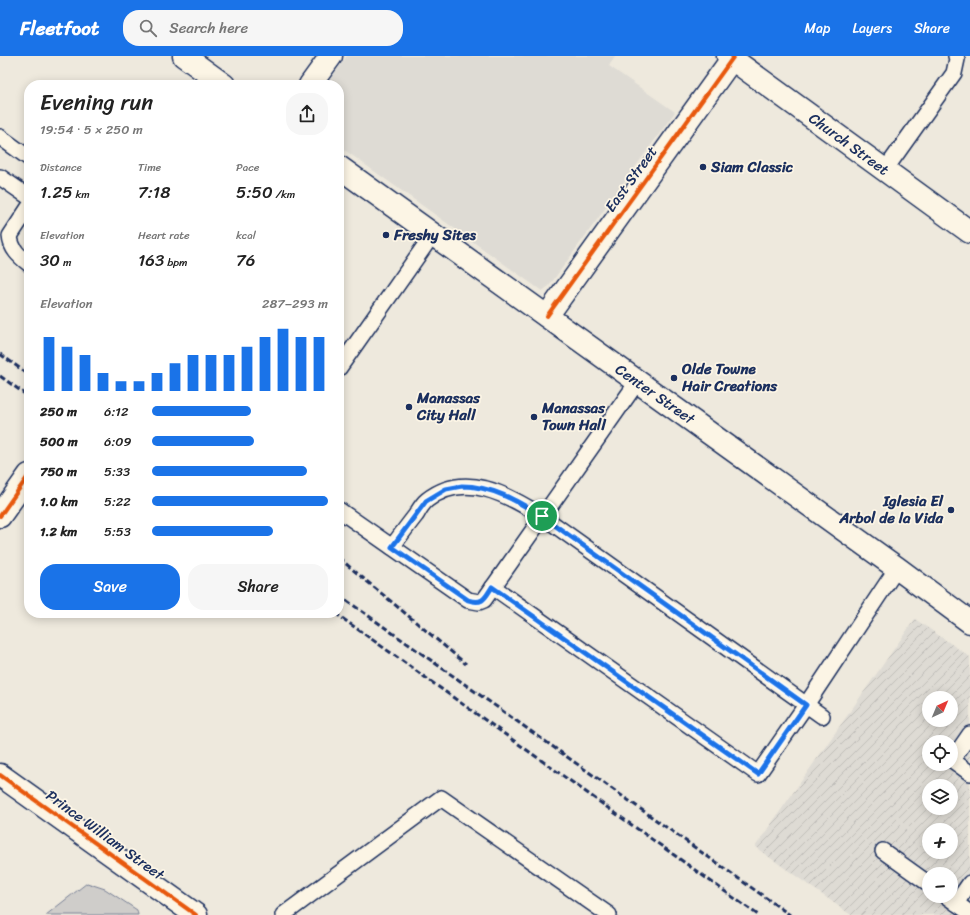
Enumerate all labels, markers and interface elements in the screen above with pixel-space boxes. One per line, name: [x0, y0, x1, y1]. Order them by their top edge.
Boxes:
search box: [123, 10, 403, 46]
text: Fleetfoot: [20, 12, 99, 45]
text: Search here: [169, 15, 248, 41]
text: Map: [805, 16, 830, 41]
text: Layers: [852, 16, 892, 41]
text: Share: [914, 16, 950, 41]
icon: search: [137, 17, 159, 39]
text: Evening run: [40, 83, 153, 122]
button: share: [286, 93, 328, 135]
street label: Church Street: [803, 106, 895, 183]
text: 19:54 · 5 × 250 m: [40, 118, 143, 141]
street label: East Street: [598, 140, 664, 218]
place label: Siam Classic: [710, 154, 794, 180]
text: Distance: [40, 158, 82, 177]
text: Time: [138, 158, 161, 177]
text: Pace: [236, 158, 259, 177]
marker: Siam Classic: [698, 162, 708, 172]
text: 1.25: [40, 177, 73, 207]
text: 7:18: [138, 177, 170, 207]
text: 5:50: [236, 177, 273, 207]
text: km: [73, 185, 90, 204]
text: /km: [273, 185, 295, 204]
place label: Freshy Sites: [393, 222, 477, 248]
text: Elevation: [40, 226, 85, 245]
text: Heart rate: [138, 226, 190, 245]
text: kcal: [236, 226, 256, 245]
marker: Freshy Sites: [381, 230, 391, 240]
text: 30: [40, 245, 60, 275]
text: 163: [138, 245, 164, 275]
text: 76: [236, 245, 255, 275]
text: m: [60, 253, 71, 272]
text: bpm: [164, 253, 187, 272]
text: Elevation: [40, 292, 93, 315]
text: 287–293 m: [262, 292, 328, 315]
place label: Olde Towne Hair Creations: [681, 356, 778, 399]
street label: Center Street: [610, 357, 701, 432]
marker: Olde Towne Hair Creations: [669, 373, 679, 383]
place label: Manassas City Hall: [416, 385, 481, 428]
place label: Manassas Town Hall: [541, 395, 606, 438]
text: 250 m: [40, 400, 77, 423]
text: 6:12: [104, 400, 128, 423]
marker: Manassas City Hall: [404, 402, 414, 412]
marker: Manassas Town Hall: [529, 412, 539, 422]
text: 500 m: [40, 430, 78, 453]
text: 6:09: [104, 430, 132, 453]
text: 750 m: [40, 460, 77, 483]
text: 5:33: [104, 460, 130, 483]
place label: Iglesia El Arbol de la Vida: [838, 488, 944, 531]
text: 1.0 km: [40, 490, 78, 513]
text: 5:22: [104, 490, 131, 513]
pin: [525, 499, 559, 533]
icon: arrive: [531, 505, 553, 527]
marker: Iglesia El Arbol de la Vida: [946, 505, 956, 515]
text: 1.2 km: [40, 520, 77, 543]
text: 5:53: [104, 520, 131, 543]
button: Save: [40, 564, 180, 610]
button: Share: [188, 564, 328, 610]
north arrow: [922, 691, 958, 727]
map controls: [922, 691, 958, 903]
button: locate: [922, 735, 958, 771]
button: layers: [922, 779, 958, 815]
street label: Prince William Street: [40, 783, 170, 888]
button: +: [922, 823, 958, 859]
button: −: [922, 867, 958, 903]

